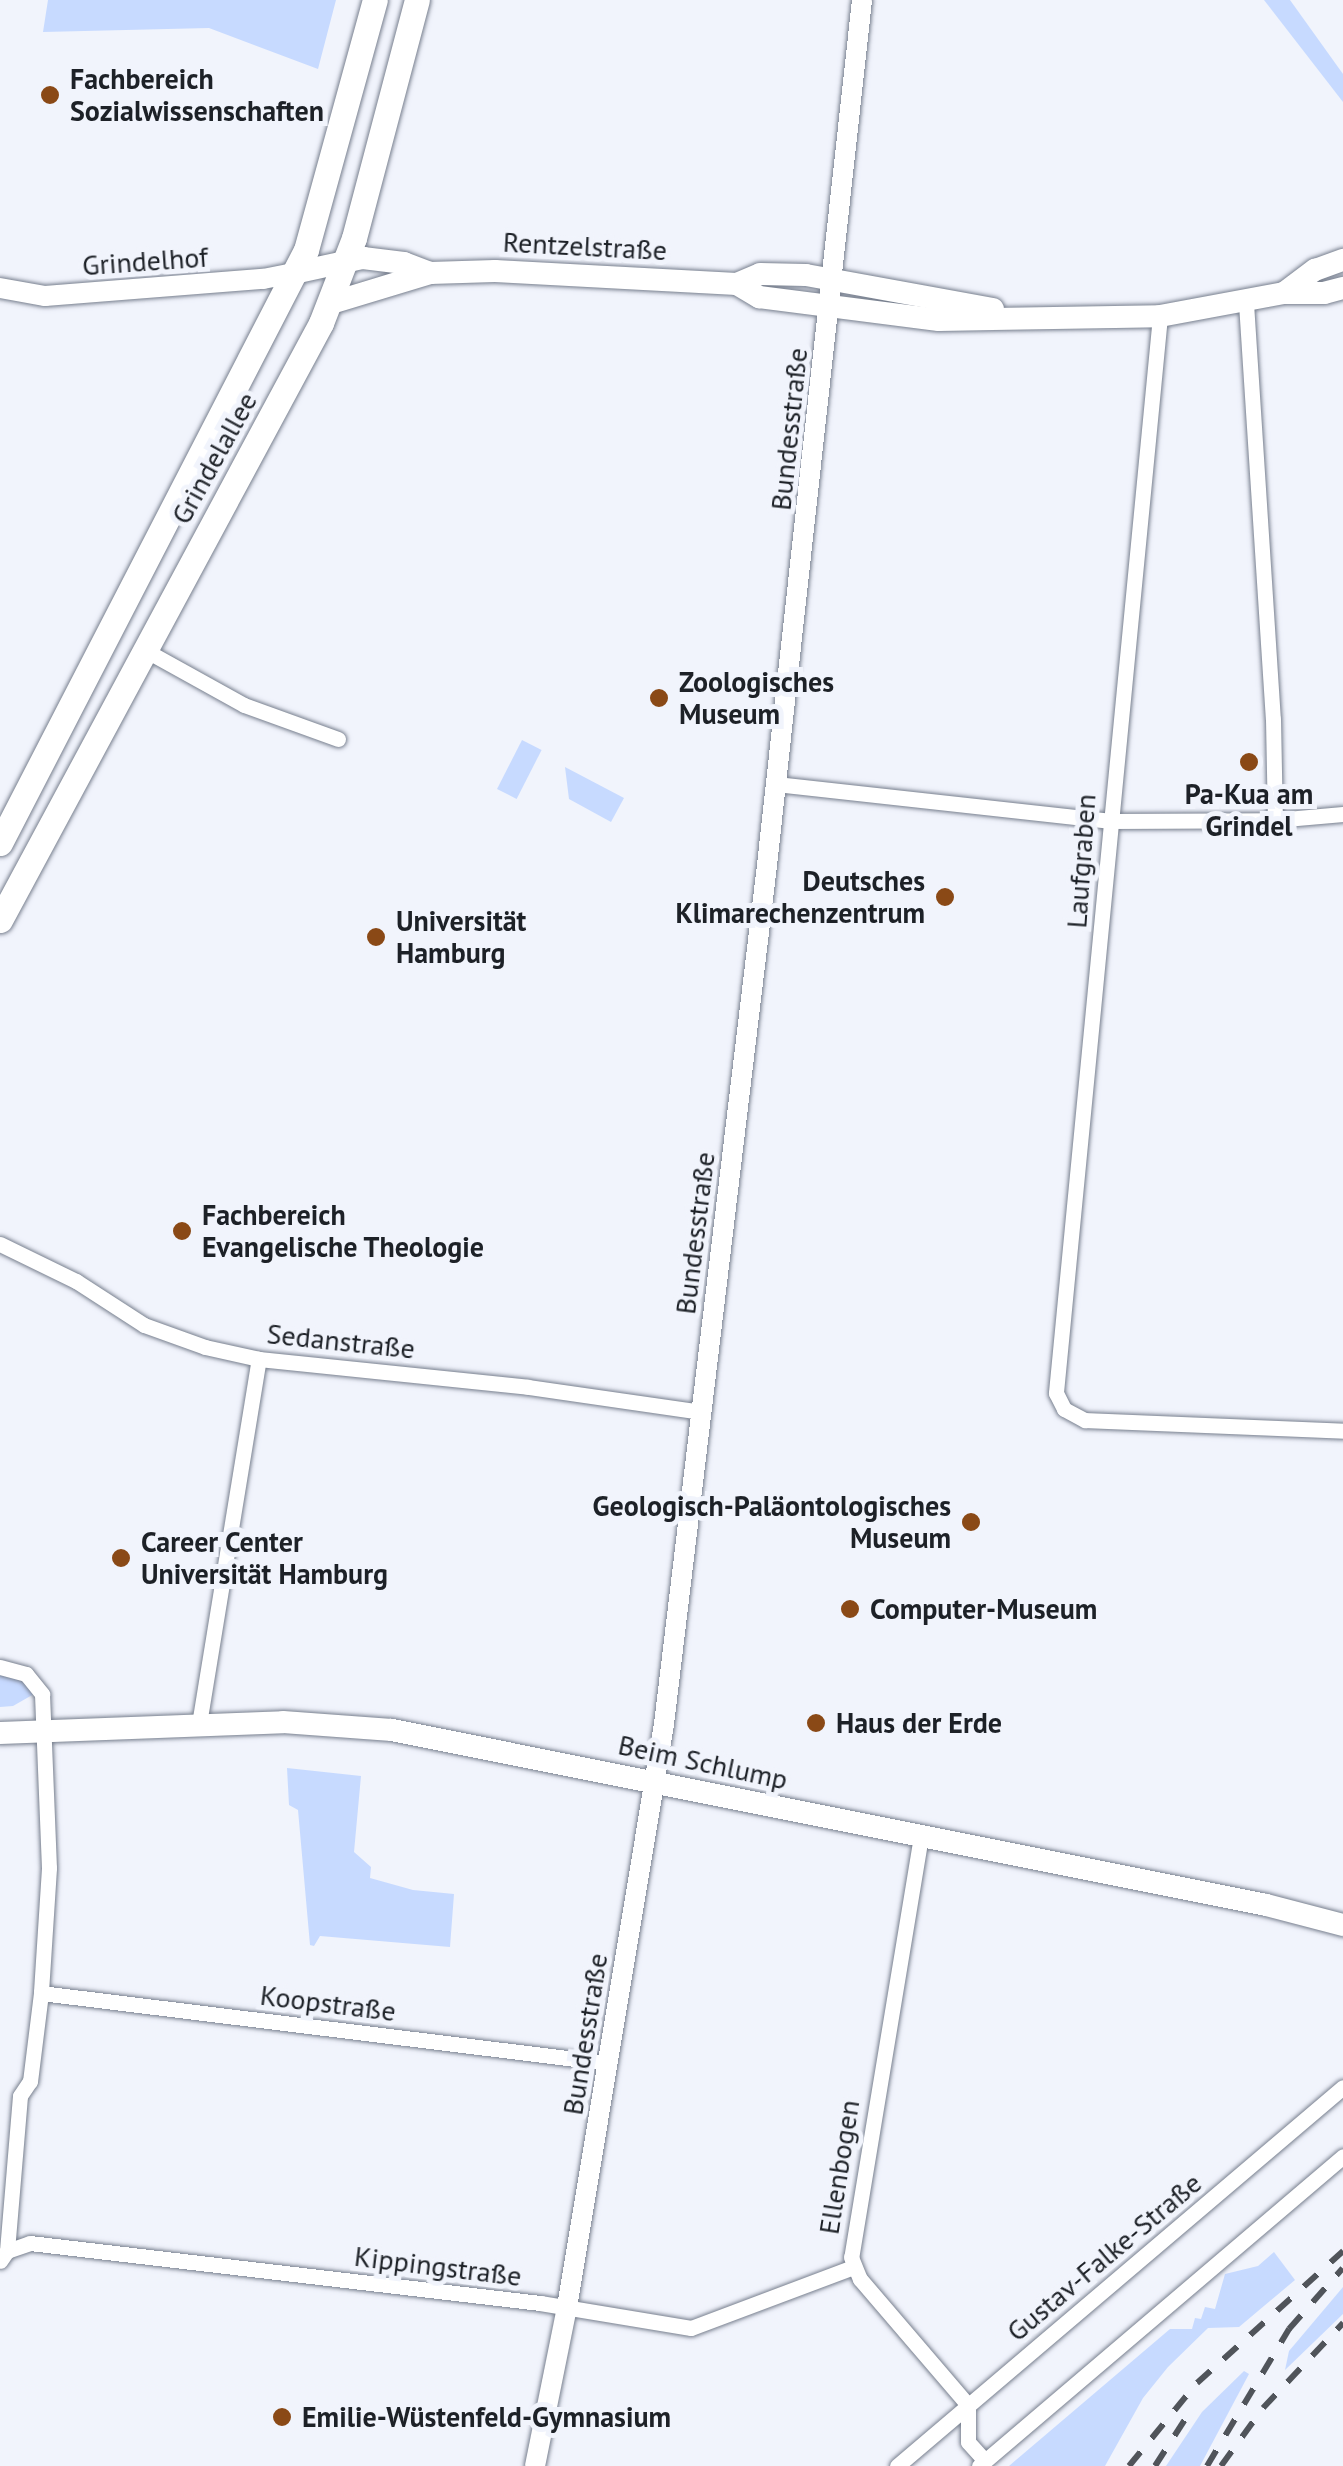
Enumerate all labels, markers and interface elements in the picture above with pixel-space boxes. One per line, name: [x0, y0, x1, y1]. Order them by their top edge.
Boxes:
place label: Fachbereich Sozialwissenschaften: [70, 62, 324, 128]
marker: Fachbereich Sozialwissenschaften: [39, 84, 61, 106]
street label: Rentzelstraße: [502, 225, 668, 267]
street label: Grindelhof: [81, 240, 209, 282]
street label: Bundesstraße: [764, 346, 814, 512]
street label: Grindelallee: [164, 386, 264, 530]
place label: Zoologisches Museum: [679, 665, 834, 731]
marker: Zoologisches Museum: [648, 687, 670, 709]
marker: Pa-Kua am Grindel: [1238, 751, 1260, 773]
place label: Pa-Kua am Grindel: [1185, 777, 1313, 843]
street label: Laufgraben: [1060, 793, 1102, 929]
place label: Deutsches Klimarechenzentrum: [675, 864, 925, 930]
marker: Deutsches Klimarechenzentrum: [934, 886, 956, 908]
place label: Universität Hamburg: [396, 904, 526, 970]
marker: Universität Hamburg: [365, 926, 387, 948]
street label: Bundesstraße: [668, 1150, 722, 1316]
place label: Fachbereich Evangelische Theologie: [202, 1198, 485, 1264]
marker: Fachbereich Evangelische Theologie: [171, 1220, 193, 1242]
street label: Sedanstraße: [265, 1317, 417, 1365]
place label: Geologisch-Paläontologisches Museum: [593, 1489, 951, 1555]
marker: Geologisch-Paläontologisches Museum: [960, 1511, 982, 1533]
place label: Career Center Universität Hamburg: [141, 1525, 388, 1591]
marker: Career Center Universität Hamburg: [110, 1547, 132, 1569]
place label: Computer-Museum: [870, 1592, 1097, 1626]
marker: Computer-Museum: [839, 1598, 861, 1620]
place label: Haus der Erde: [836, 1706, 1002, 1740]
marker: Haus der Erde: [805, 1712, 827, 1734]
street label: Beim Schlump: [615, 1728, 791, 1796]
street label: Bundesstraße: [556, 1951, 614, 2117]
street label: Koopstraße: [258, 1978, 398, 2028]
street label: Ellenbogen: [812, 2097, 866, 2237]
street label: Gustav-Falke-Straße: [1000, 2166, 1208, 2348]
street label: Kippingstraße: [352, 2239, 524, 2293]
place label: Emilie-Wüstenfeld-Gymnasium: [302, 2400, 671, 2434]
marker: Emilie-Wüstenfeld-Gymnasium: [271, 2406, 293, 2428]

